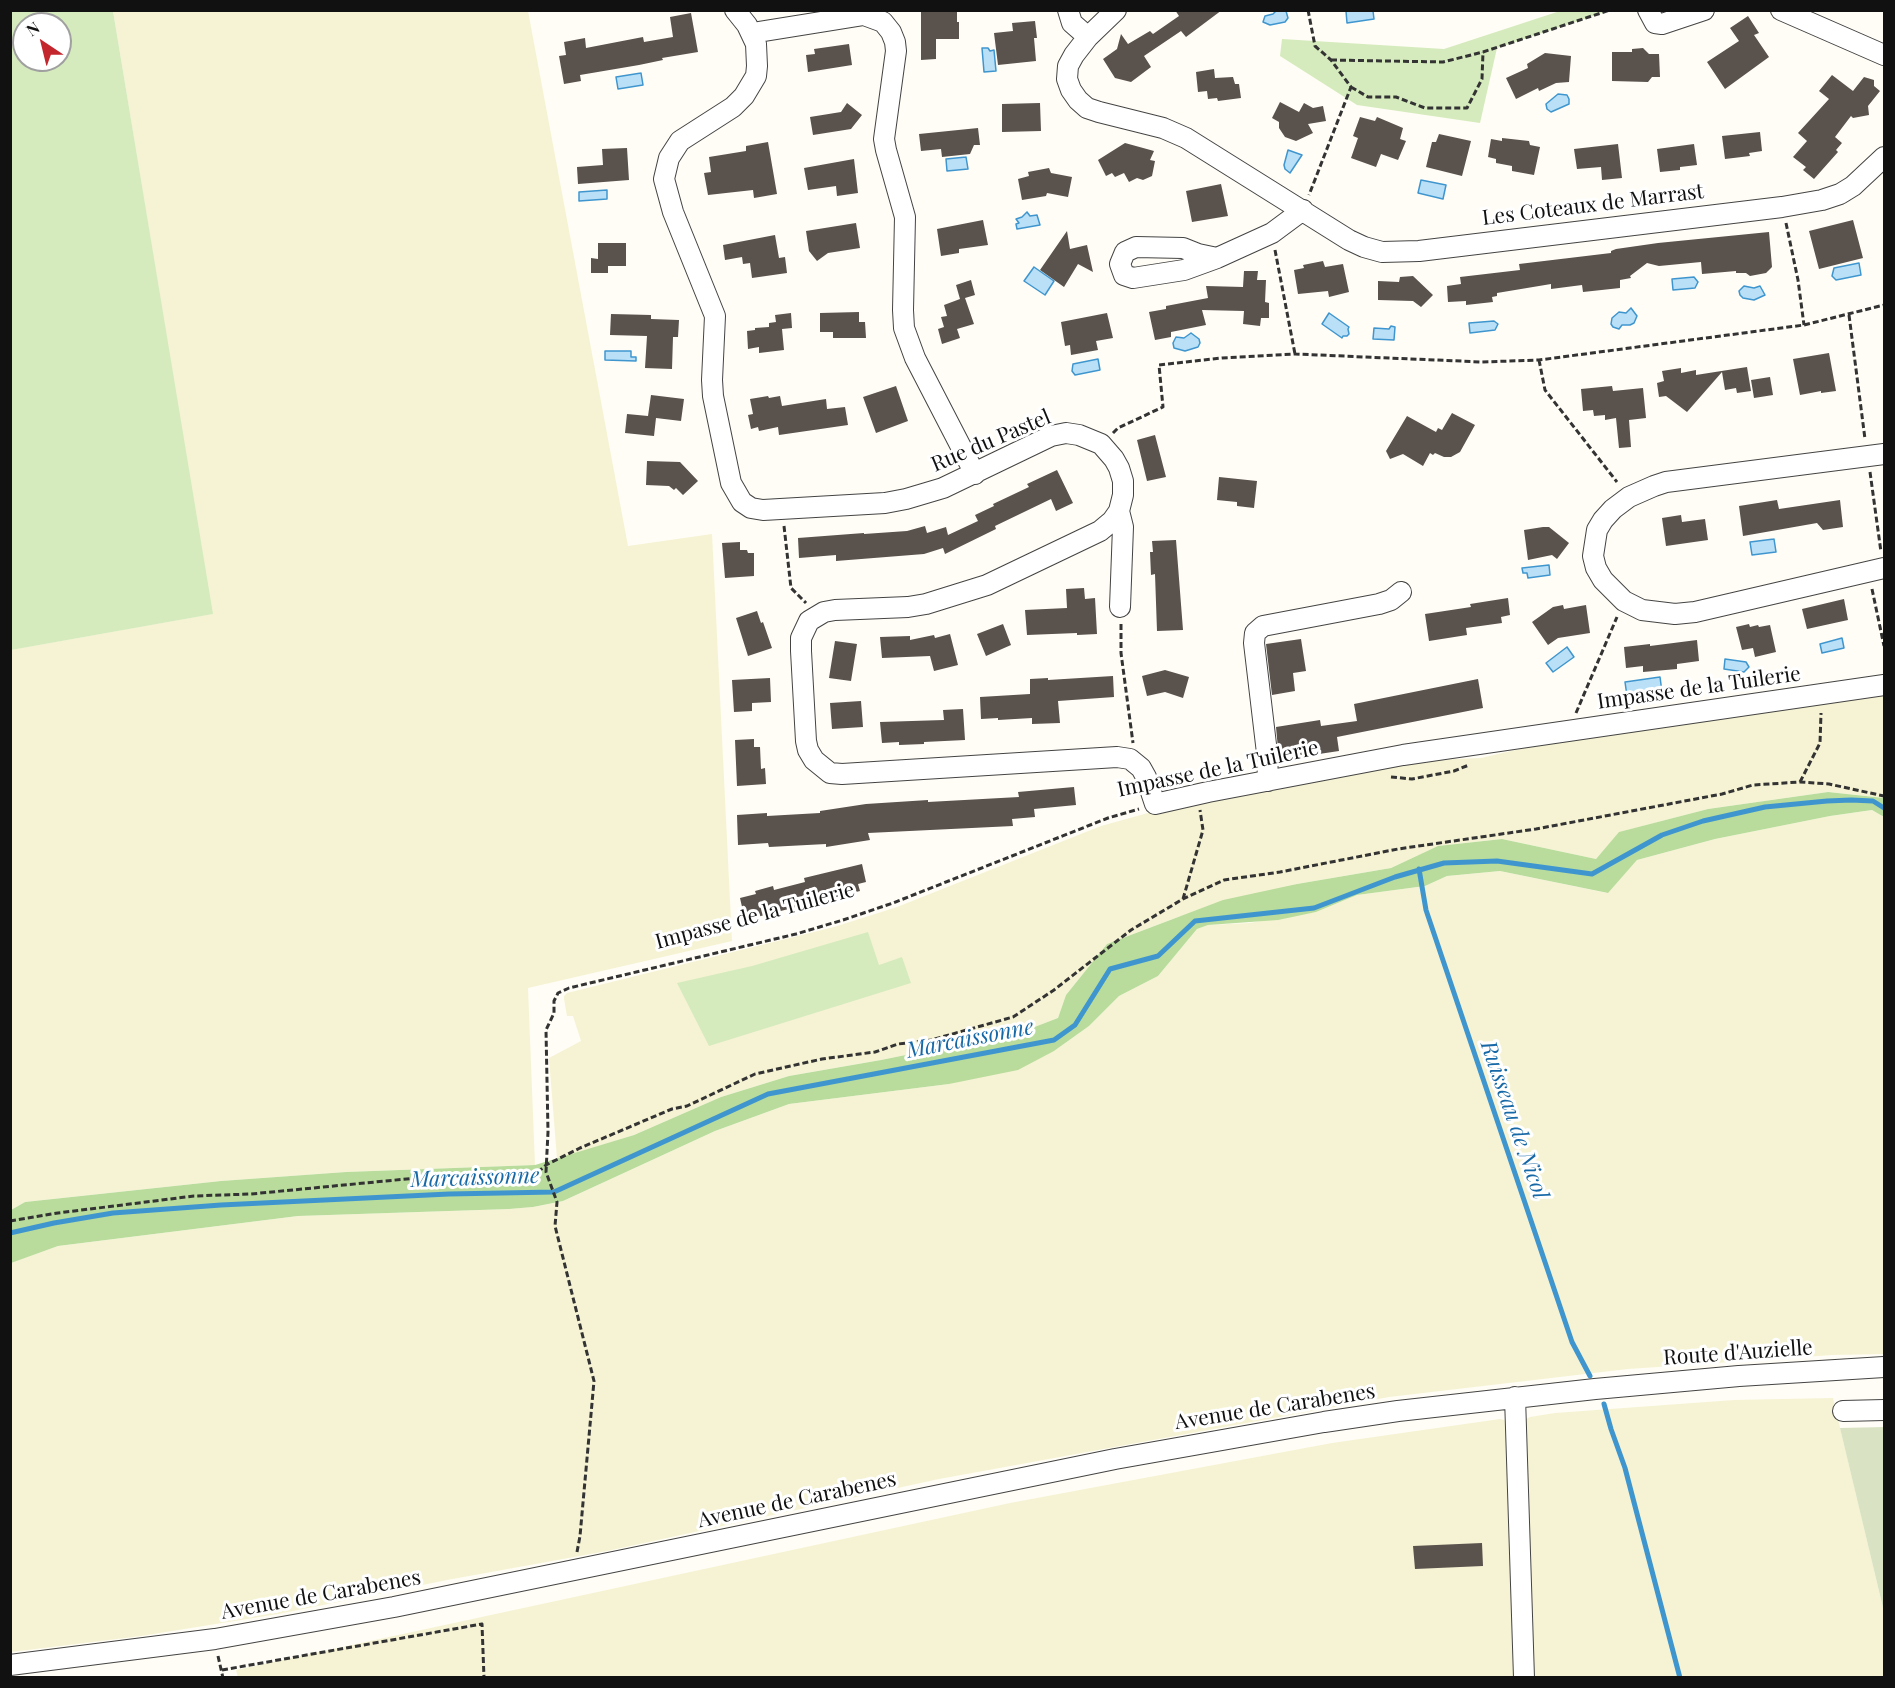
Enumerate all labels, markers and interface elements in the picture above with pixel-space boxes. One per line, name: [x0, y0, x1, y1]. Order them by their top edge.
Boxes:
north arrow: [12, 12, 72, 72]
text: N: [22, 17, 43, 40]
street label: Les Coteaux de Marrast: [1481, 179, 1705, 231]
street label: Rue du Pastel: [927, 405, 1055, 477]
street label: Impasse de la Tuilerie: [1596, 661, 1802, 715]
street label: Impasse de la Tuilerie: [1115, 735, 1321, 803]
street label: Impasse de la Tuilerie: [653, 877, 857, 955]
water label: Marcaissonne: [904, 1014, 1036, 1064]
water label: Ruisseau de Nicol: [1475, 1037, 1553, 1203]
water label: Marcaissonne: [410, 1163, 540, 1193]
street label: Route d'Auzielle: [1662, 1335, 1814, 1371]
street label: Avenue de Carabenes: [1173, 1379, 1377, 1435]
street label: Avenue de Carabenes: [695, 1467, 899, 1533]
street label: Avenue de Carabenes: [219, 1565, 423, 1625]

